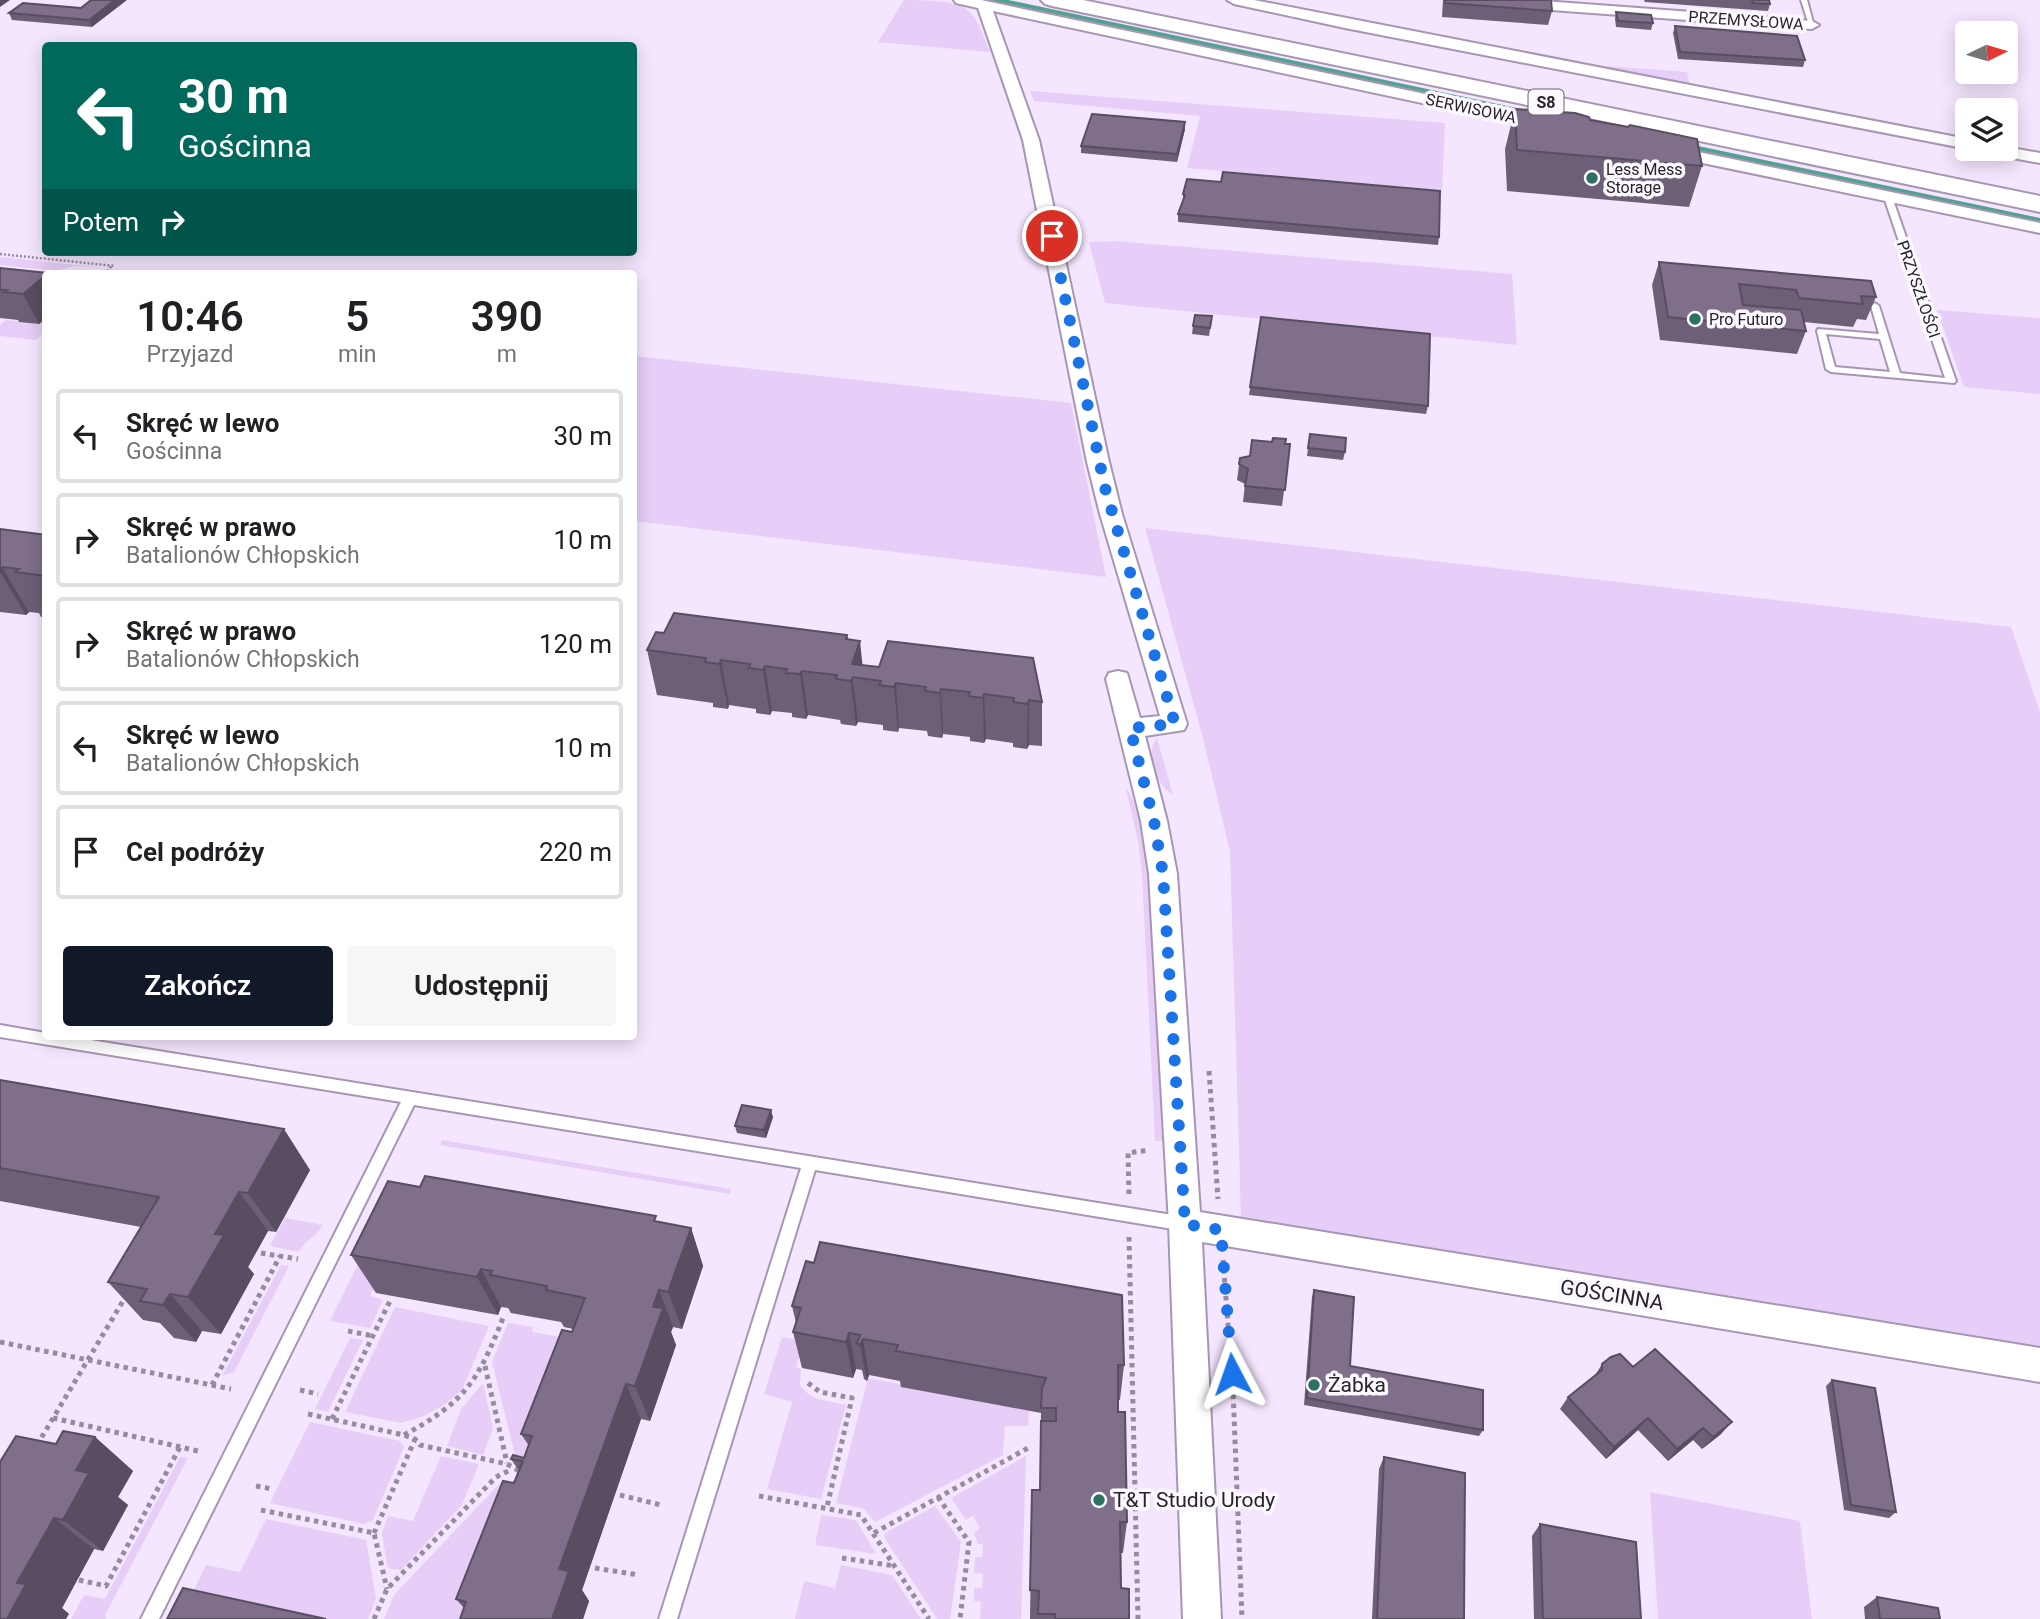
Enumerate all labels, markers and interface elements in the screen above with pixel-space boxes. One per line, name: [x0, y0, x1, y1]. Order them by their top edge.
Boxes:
street label: PRZEMYSŁOWA: [1688, 7, 1805, 34]
north arrow: [1955, 21, 2018, 84]
map controls: [1955, 21, 2018, 161]
text: 30 m: [178, 68, 289, 125]
icon: left: [63, 70, 154, 161]
street label: SERWISOWA: [1424, 90, 1518, 127]
road number: S8: [1528, 90, 1564, 114]
button: layers: [1955, 98, 2018, 161]
text: Gościnna: [178, 127, 312, 165]
place label: Less Mess Storage: [1606, 160, 1683, 197]
marker: Less Mess Storage: [1584, 170, 1600, 186]
icon: right: [153, 203, 191, 241]
pin: [1022, 206, 1082, 266]
text: Potem: [63, 207, 139, 237]
icon: arrive: [1033, 217, 1071, 255]
street label: PRZYSZŁOŚCI: [1893, 238, 1945, 340]
text: 10:46: [136, 292, 244, 341]
text: 5: [345, 292, 369, 341]
text: 390: [471, 292, 543, 341]
place label: Pro Futuro: [1709, 310, 1783, 329]
marker: Pro Futuro: [1687, 311, 1703, 327]
text: Przyjazd: [147, 341, 233, 368]
text: min: [338, 341, 376, 368]
text: m: [497, 341, 517, 368]
text: Skręć w lewo: [126, 408, 279, 438]
icon: left: [67, 417, 105, 455]
text: 30 m: [554, 421, 612, 451]
text: Gościnna: [126, 438, 222, 465]
text: Skręć w prawo: [126, 512, 296, 542]
icon: right: [67, 521, 105, 559]
text: 10 m: [554, 525, 612, 555]
text: Batalionów Chłopskich: [126, 542, 360, 569]
text: Skręć w prawo: [126, 616, 296, 646]
icon: right: [67, 625, 105, 663]
text: 120 m: [539, 629, 612, 659]
text: Batalionów Chłopskich: [126, 646, 360, 673]
text: Skręć w lewo: [126, 720, 279, 750]
icon: left: [67, 729, 105, 767]
text: 10 m: [554, 733, 612, 763]
text: Batalionów Chłopskich: [126, 750, 360, 777]
icon: arrive: [67, 833, 105, 871]
text: Cel podróży: [126, 837, 264, 867]
text: 220 m: [539, 837, 612, 867]
button: Zakończ: [63, 946, 333, 1026]
button: Udostępnij: [347, 946, 616, 1026]
street label: GOŚCINNA: [1559, 1275, 1666, 1315]
position arrow: [1195, 1337, 1269, 1411]
place label: Żabka: [1328, 1373, 1386, 1397]
marker: Żabka: [1306, 1377, 1322, 1393]
place label: T&T Studio Urody: [1113, 1488, 1275, 1512]
marker: T&T Studio Urody: [1091, 1492, 1107, 1508]

